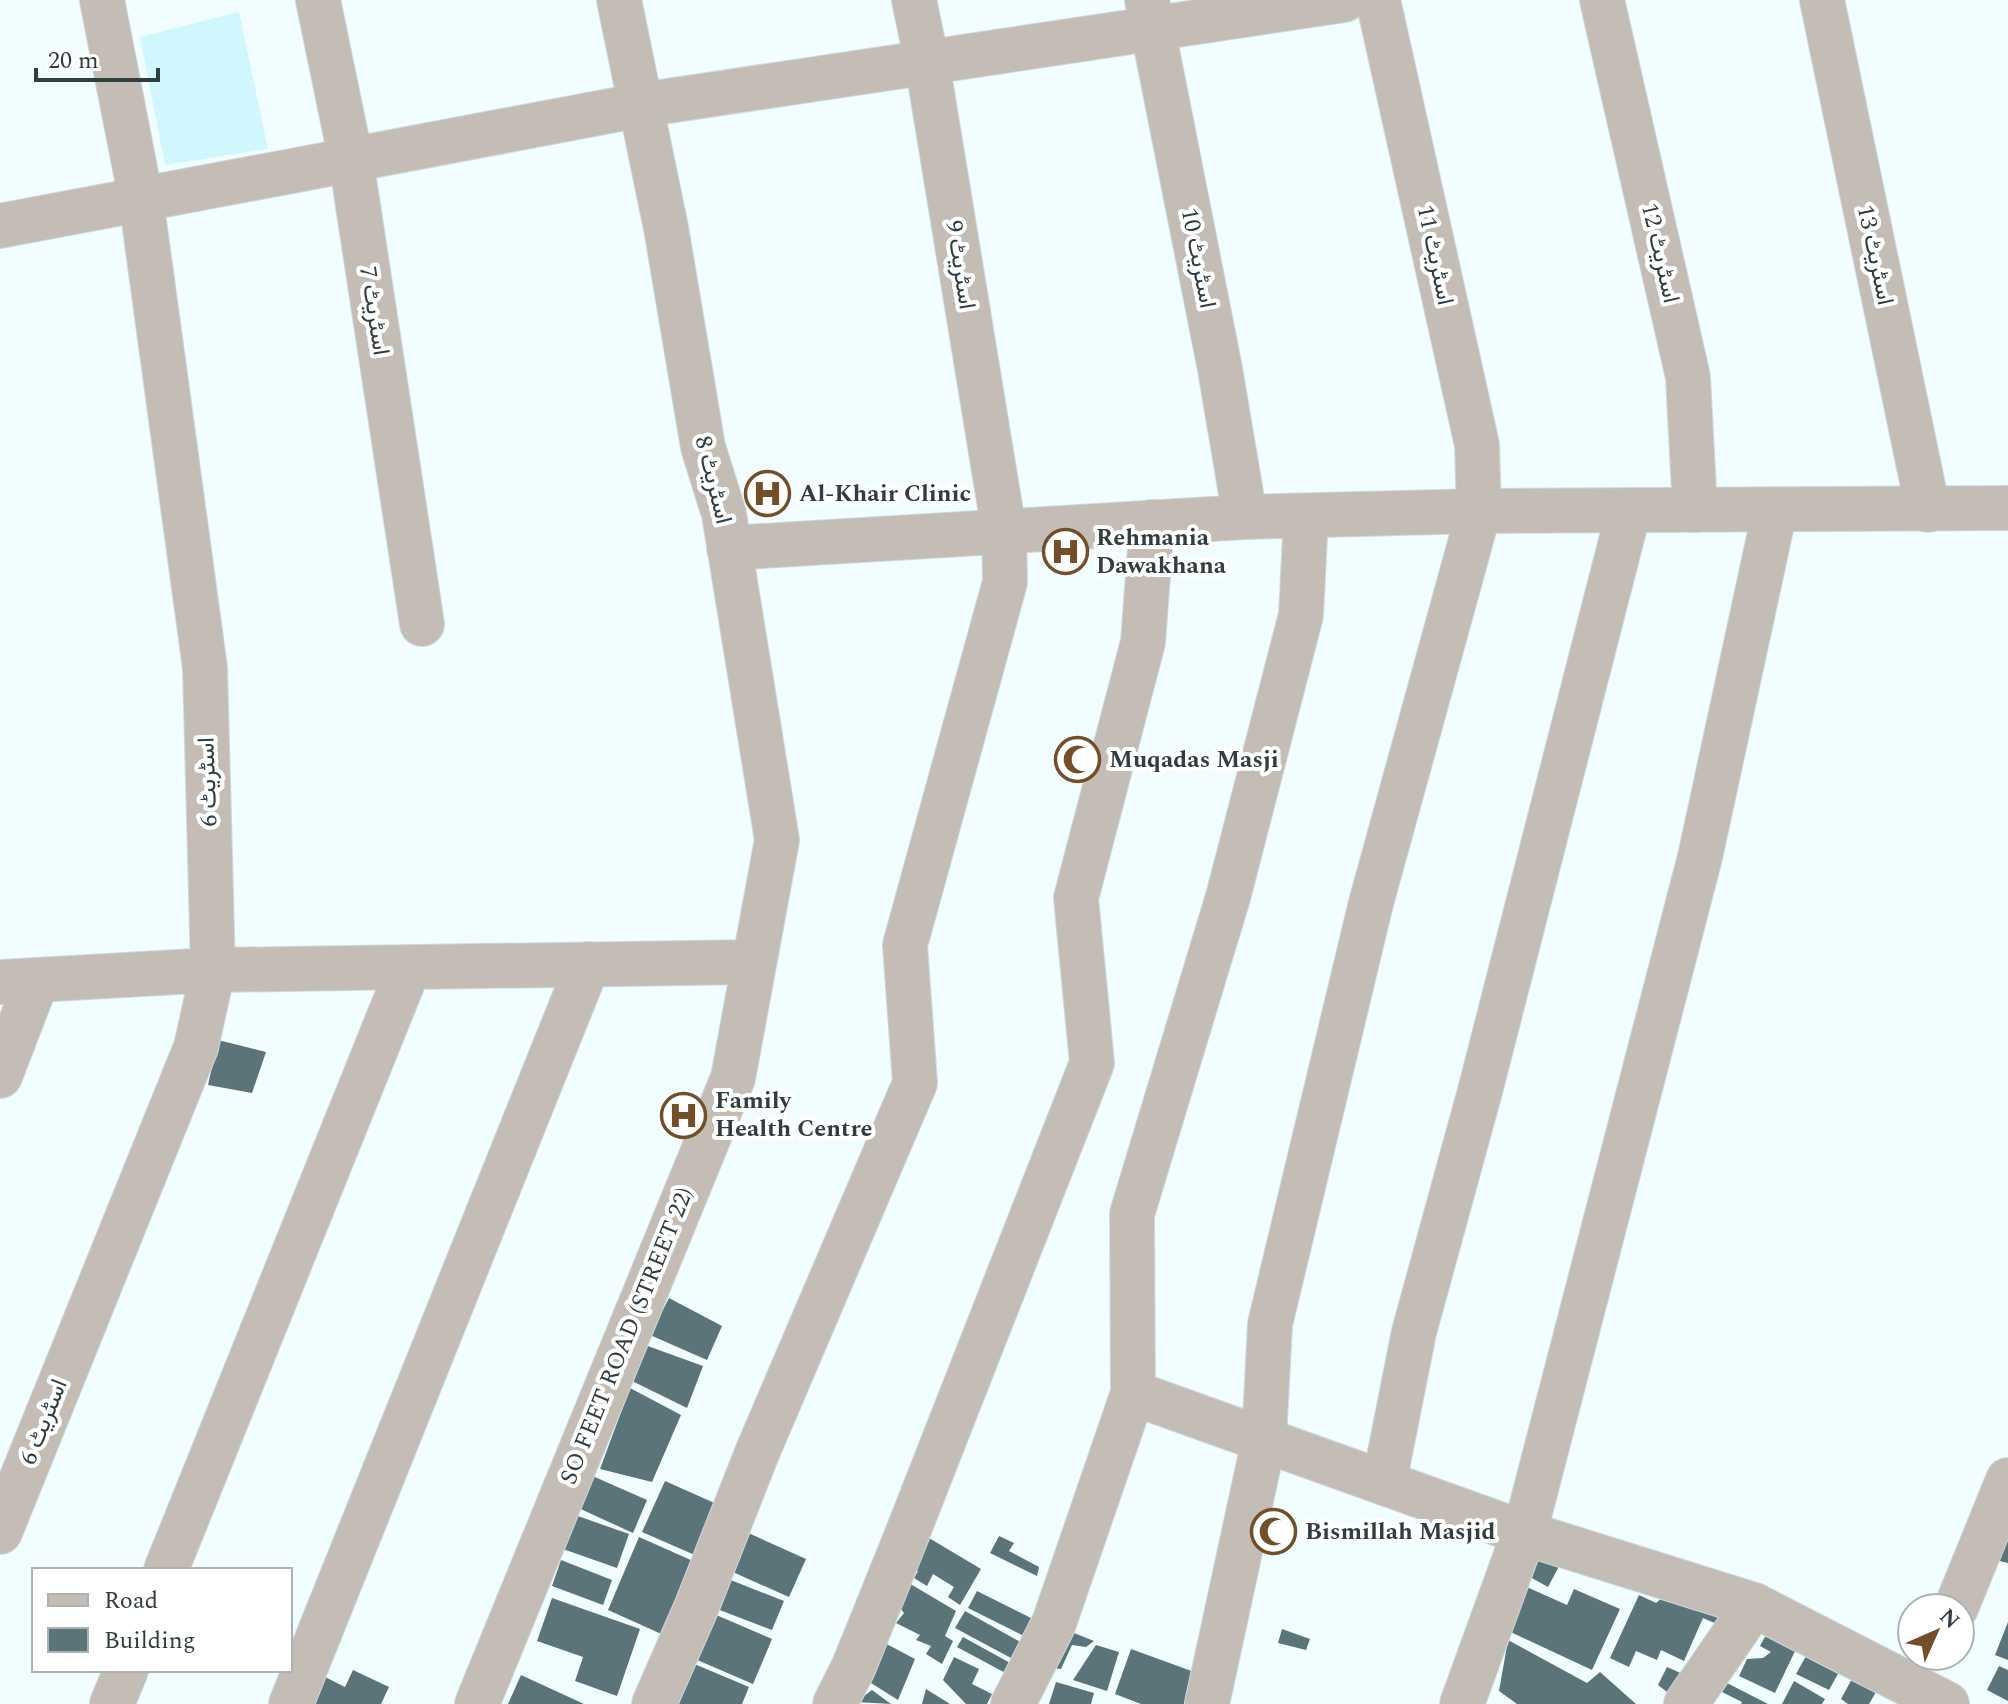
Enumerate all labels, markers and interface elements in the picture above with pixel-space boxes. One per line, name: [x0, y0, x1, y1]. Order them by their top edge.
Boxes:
scale bar: [36, 32, 158, 82]
text: 20 m: [48, 43, 99, 79]
street label: اسٹریٹ 12: [1631, 199, 1689, 307]
street label: اسٹریٹ 11: [1407, 202, 1463, 308]
street label: اسٹریٹ 13: [1847, 202, 1903, 308]
street label: اسٹریٹ 10: [1171, 205, 1225, 311]
street label: اسٹریٹ 9: [935, 218, 985, 312]
street label: اسٹریٹ 7: [349, 264, 399, 358]
street label: اسٹریٹ 8: [685, 432, 741, 528]
hospital icon: Al-Khair Clinic: [744, 470, 792, 518]
place label: Al-Khair Clinic: [799, 476, 971, 512]
place label: Rehmania Dawakhana: [1096, 520, 1227, 584]
hospital icon: Rehmania Dawakhana: [1041, 528, 1089, 576]
mosque icon: Muqadas Masji: [1054, 736, 1102, 784]
street label: اسٹریٹ 6: [188, 737, 228, 827]
place label: Muqadas Masji: [1109, 742, 1279, 778]
place label: Family Health Centre: [715, 1083, 873, 1147]
hospital icon: Family Health Centre: [660, 1091, 708, 1139]
street label: SO FEET ROAD (STREET 22): [551, 1182, 703, 1490]
street label: اسٹریٹ 6: [11, 1374, 77, 1470]
mosque icon: Bismillah Masjid: [1250, 1508, 1298, 1556]
place label: Bismillah Masjid: [1305, 1514, 1495, 1550]
legend: [32, 1568, 292, 1672]
text: Road: [104, 1583, 158, 1619]
north arrow: [1896, 1592, 1976, 1672]
text: N: [1931, 1601, 1967, 1637]
text: Building: [104, 1623, 196, 1659]

